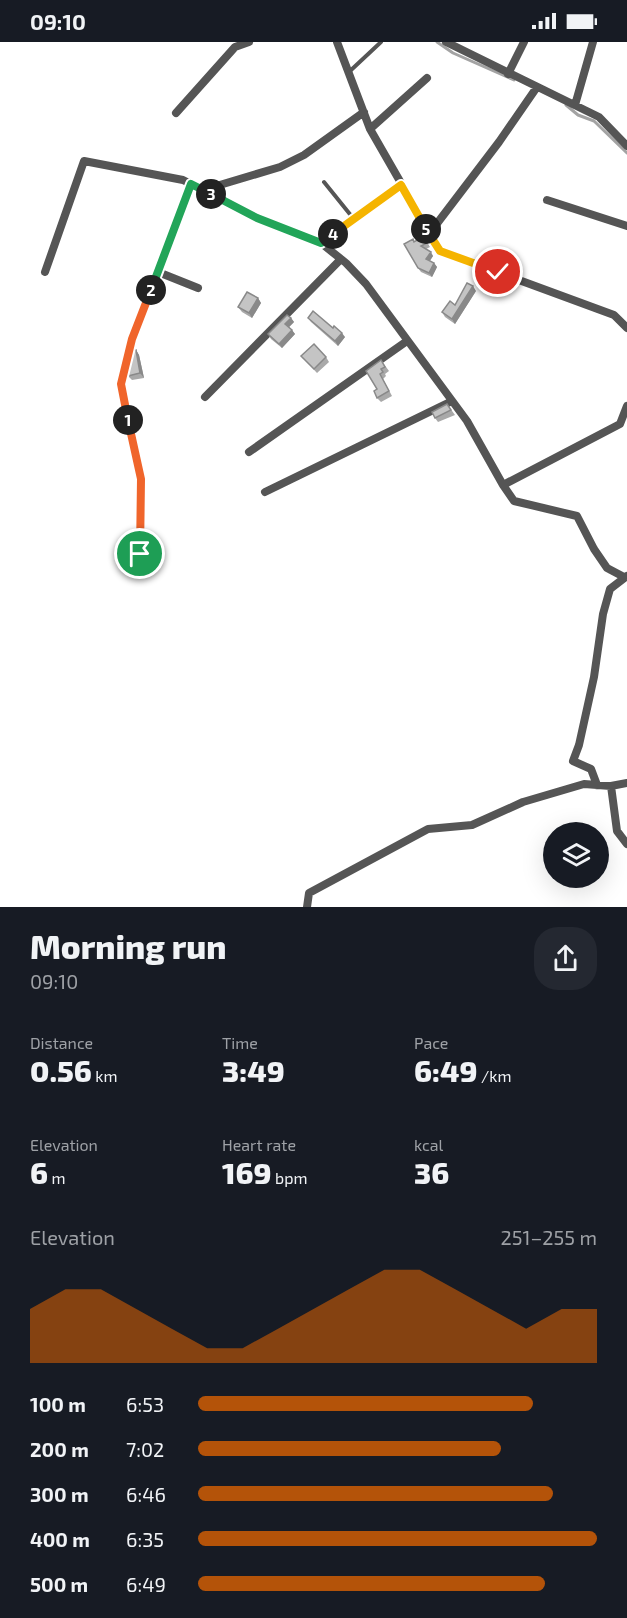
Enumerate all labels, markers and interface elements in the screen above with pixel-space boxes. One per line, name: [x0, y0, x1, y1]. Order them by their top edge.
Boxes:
text: 09:10: [30, 8, 86, 34]
pin: 3: [196, 179, 226, 209]
text: 3: [206, 184, 216, 203]
pin: 5: [411, 214, 441, 244]
pin: 4: [318, 219, 348, 249]
text: 5: [422, 219, 430, 238]
text: 4: [328, 224, 338, 243]
pin: [472, 246, 523, 297]
icon: check: [481, 255, 514, 288]
pin: 2: [136, 275, 166, 305]
text: 2: [146, 280, 156, 299]
pin: 1: [113, 405, 143, 435]
text: 1: [125, 410, 131, 429]
pin: [114, 528, 165, 579]
icon: arrive: [123, 537, 156, 570]
map controls: [543, 822, 609, 888]
button: layers: [543, 822, 609, 888]
text: Morning run: [30, 926, 227, 966]
button: share: [534, 927, 597, 990]
text: 09:10: [30, 969, 78, 993]
text: Distance: [30, 1033, 93, 1052]
text: Time: [222, 1033, 258, 1052]
text: Pace: [414, 1033, 448, 1052]
text: 0.56: [30, 1052, 92, 1088]
text: 3:49: [222, 1052, 285, 1088]
text: 6:49: [414, 1052, 478, 1088]
text: km: [92, 1066, 118, 1085]
text: /km: [478, 1066, 512, 1085]
text: Elevation: [30, 1135, 98, 1154]
text: Heart rate: [222, 1135, 296, 1154]
text: kcal: [414, 1135, 443, 1154]
text: 6: [30, 1154, 48, 1190]
text: 169: [222, 1154, 272, 1190]
text: 36: [414, 1154, 449, 1190]
text: m: [48, 1168, 66, 1187]
text: bpm: [272, 1168, 308, 1187]
text: Elevation: [30, 1225, 115, 1249]
text: 251–255 m: [501, 1225, 597, 1249]
text: 100 m: [30, 1392, 86, 1416]
text: 6:53: [126, 1392, 164, 1416]
text: 200 m: [30, 1437, 89, 1461]
text: 7:02: [126, 1437, 164, 1461]
text: 300 m: [30, 1482, 89, 1506]
text: 6:46: [126, 1482, 166, 1506]
text: 400 m: [30, 1527, 90, 1551]
text: 6:35: [126, 1527, 164, 1551]
text: 500 m: [30, 1572, 88, 1596]
text: 6:49: [126, 1572, 166, 1596]

